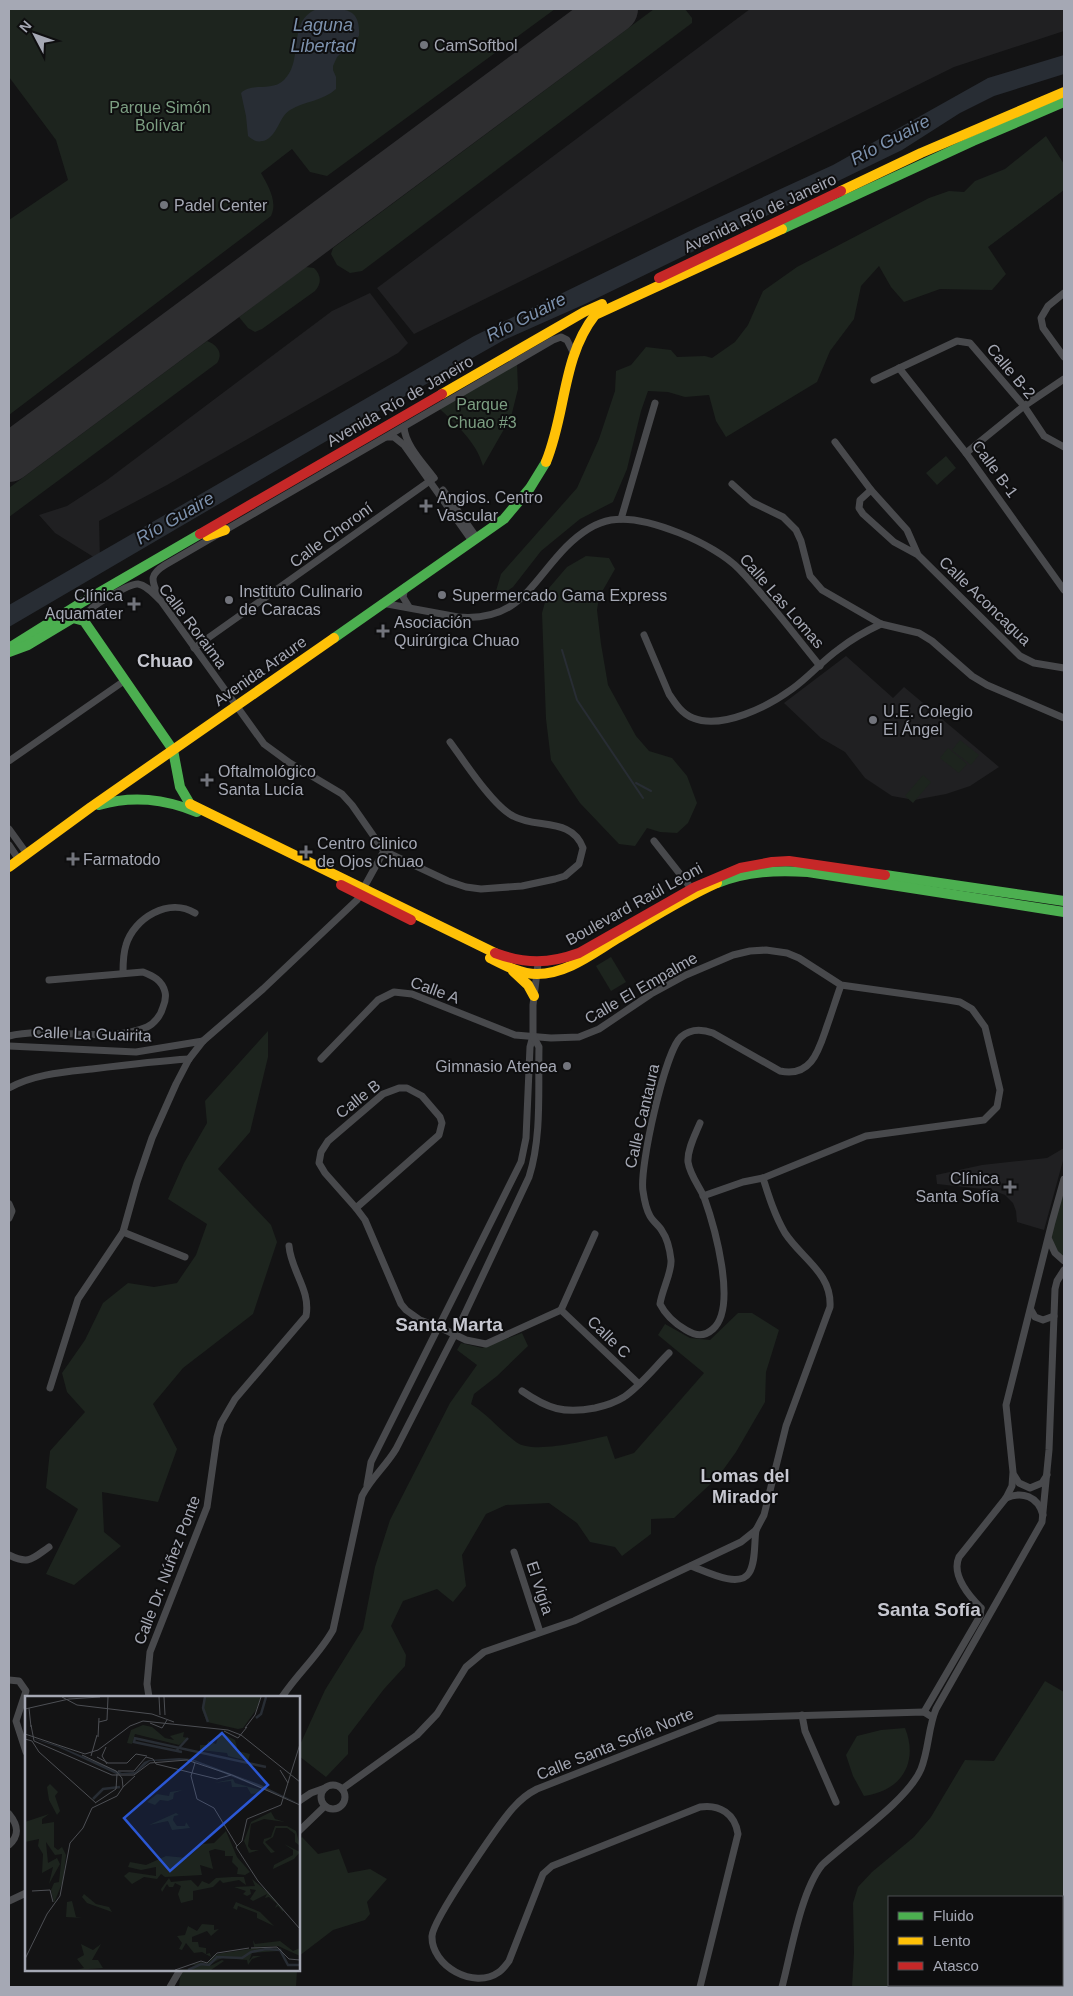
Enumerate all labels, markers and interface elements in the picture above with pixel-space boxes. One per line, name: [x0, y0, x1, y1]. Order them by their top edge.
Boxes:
north arrow: [10, 10, 60, 60]
water label: Laguna Libertad: [290, 15, 357, 56]
text: N: [16, 17, 35, 36]
place label: CamSoftbol: [434, 37, 518, 54]
marker: CamSoftbol: [418, 39, 430, 51]
park label: Parque Simón Bolívar: [109, 99, 211, 134]
water label: Río Guaire: [847, 111, 933, 169]
street label: Avenida Río de Janeiro: [681, 170, 839, 256]
place label: Padel Center: [174, 197, 268, 214]
marker: Padel Center: [158, 199, 170, 211]
water label: Río Guaire: [483, 288, 569, 346]
street label: Calle B-2: [983, 340, 1039, 402]
street label: Avenida Río de Janeiro: [324, 352, 476, 450]
park label: Parque Chuao #3: [447, 396, 517, 431]
street label: Calle B-1: [969, 437, 1021, 501]
water label: Río Guaire: [132, 488, 218, 548]
place label: Angios. Centro Vascular: [437, 489, 543, 524]
street label: Calle Choroní: [286, 499, 376, 571]
marker: Angios. Centro Vascular: [419, 499, 433, 513]
street label: Calle Las Lomas: [736, 550, 828, 652]
street label: Calle Aconcagua: [936, 553, 1034, 649]
street label: Calle Roraima: [156, 580, 230, 672]
place label: Instituto Culinario de Caracas: [239, 583, 363, 618]
place label: Clínica Aquamater: [45, 587, 124, 622]
place label: Supermercado Gama Express: [452, 587, 667, 604]
marker: Supermercado Gama Express: [436, 589, 448, 601]
marker: Instituto Culinario de Caracas: [223, 594, 235, 606]
marker: Clínica Aquamater: [127, 597, 141, 611]
place label: Asociación Quirúrgica Chuao: [394, 614, 520, 649]
marker: Asociación Quirúrgica Chuao: [376, 624, 390, 638]
street label: Avenida Araure: [210, 633, 310, 709]
district label: Chuao: [137, 651, 193, 671]
place label: U.E. Colegio El Ángel: [883, 703, 973, 738]
marker: U.E. Colegio El Ángel: [867, 714, 879, 726]
place label: Oftalmológico Santa Lucía: [218, 763, 316, 798]
marker: Oftalmológico Santa Lucía: [200, 773, 214, 787]
place label: Centro Clinico de Ojos Chuao: [317, 835, 424, 870]
marker: Centro Clinico de Ojos Chuao: [299, 845, 313, 859]
place label: Farmatodo: [83, 851, 160, 868]
marker: Farmatodo: [67, 853, 79, 865]
street label: Boulevard Raúl Leoni: [563, 859, 705, 949]
street label: Calle El Empalme: [582, 949, 700, 1027]
street label: Calle A: [408, 973, 462, 1007]
street label: Calle La Guairita: [32, 1023, 152, 1045]
place label: Gimnasio Atenea: [435, 1058, 557, 1075]
marker: Gimnasio Atenea: [561, 1060, 573, 1072]
street label: Calle Cantaura: [622, 1062, 662, 1170]
street label: Calle B: [332, 1076, 384, 1122]
place label: Clínica Santa Sofía: [915, 1170, 999, 1205]
marker: Clínica Santa Sofía: [1003, 1180, 1017, 1194]
street label: Calle C: [584, 1313, 634, 1361]
district label: Santa Marta: [395, 1314, 503, 1335]
district label: Lomas del Mirador: [700, 1466, 790, 1507]
street label: Calle Dr. Núñez Ponte: [131, 1493, 203, 1647]
street label: El Vigía: [523, 1559, 557, 1617]
district label: Santa Sofía: [877, 1599, 981, 1620]
inset map: [25, 1696, 300, 1971]
street label: Calle Santa Sofía Norte: [534, 1705, 696, 1783]
legend: [888, 1896, 1063, 1986]
text: Fluido: [933, 1907, 974, 1924]
text: Lento: [933, 1932, 971, 1949]
text: Atasco: [933, 1957, 979, 1974]

